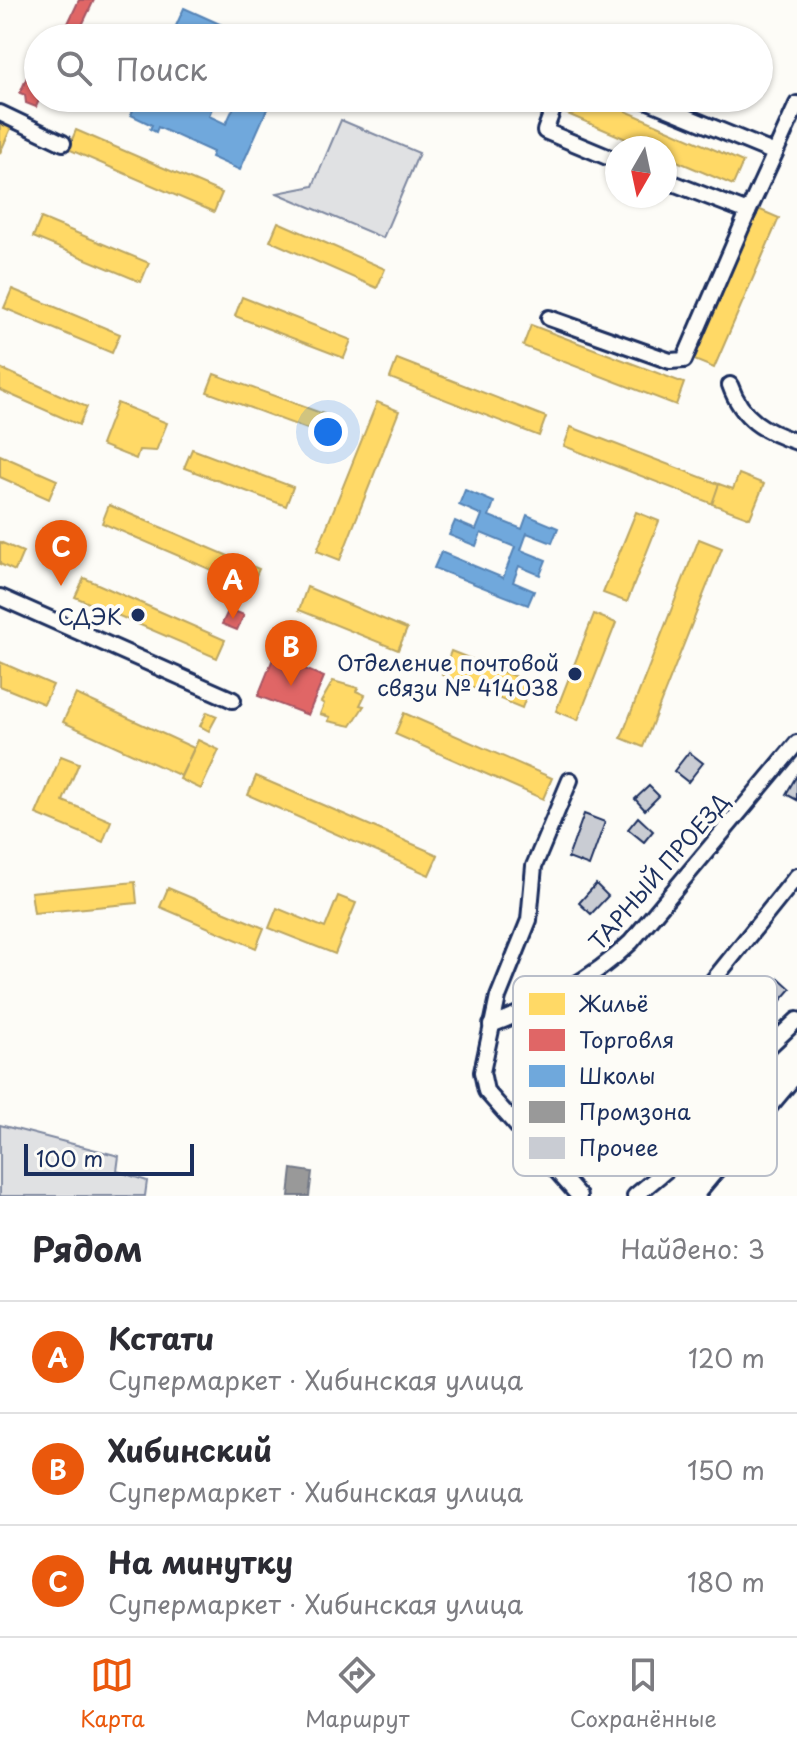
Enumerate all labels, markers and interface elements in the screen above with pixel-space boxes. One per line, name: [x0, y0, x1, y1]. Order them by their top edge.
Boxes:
search box: [24, 24, 773, 112]
icon: search: [52, 46, 96, 90]
text: Поиск: [116, 46, 207, 91]
north arrow: [605, 136, 677, 208]
your location: [308, 412, 348, 452]
pin: C: [35, 520, 87, 586]
pin: A: [207, 553, 259, 619]
place label: СДЭК: [57, 599, 122, 632]
marker: СДЭК: [129, 606, 147, 624]
pin: B: [265, 620, 317, 686]
place label: Отделение почтовой связи № 414038: [337, 645, 559, 703]
marker: Отделение почтовой связи № 414038: [566, 665, 584, 683]
street label: ТАРНЫЙ ПРОЕЗД: [580, 785, 736, 957]
legend: [513, 976, 777, 1176]
text: Жильё: [578, 986, 648, 1019]
text: Торговля: [579, 1022, 674, 1055]
text: Школы: [579, 1058, 655, 1091]
text: Промзона: [579, 1094, 691, 1127]
text: Прочее: [579, 1130, 659, 1163]
scale bar: [24, 1140, 194, 1176]
text: 100 m: [36, 1141, 103, 1174]
text: Рядом: [32, 1222, 143, 1274]
text: Найдено: 3: [621, 1229, 765, 1268]
text: Кстати: [108, 1315, 215, 1360]
text: A: [48, 1338, 68, 1377]
text: 120 m: [688, 1338, 765, 1377]
text: Супермаркет · Хибинская улица: [108, 1360, 523, 1399]
text: Хибинский: [108, 1427, 272, 1472]
text: B: [49, 1450, 67, 1489]
text: 150 m: [687, 1450, 765, 1489]
text: Супермаркет · Хибинская улица: [108, 1472, 523, 1511]
text: На минутку: [108, 1539, 293, 1584]
text: C: [48, 1562, 68, 1601]
text: 180 m: [687, 1562, 765, 1601]
text: Супермаркет · Хибинская улица: [108, 1584, 523, 1623]
tab: Карта: [80, 1653, 145, 1734]
tab: Маршрут: [305, 1653, 409, 1734]
tab: Сохранённые: [570, 1653, 717, 1734]

